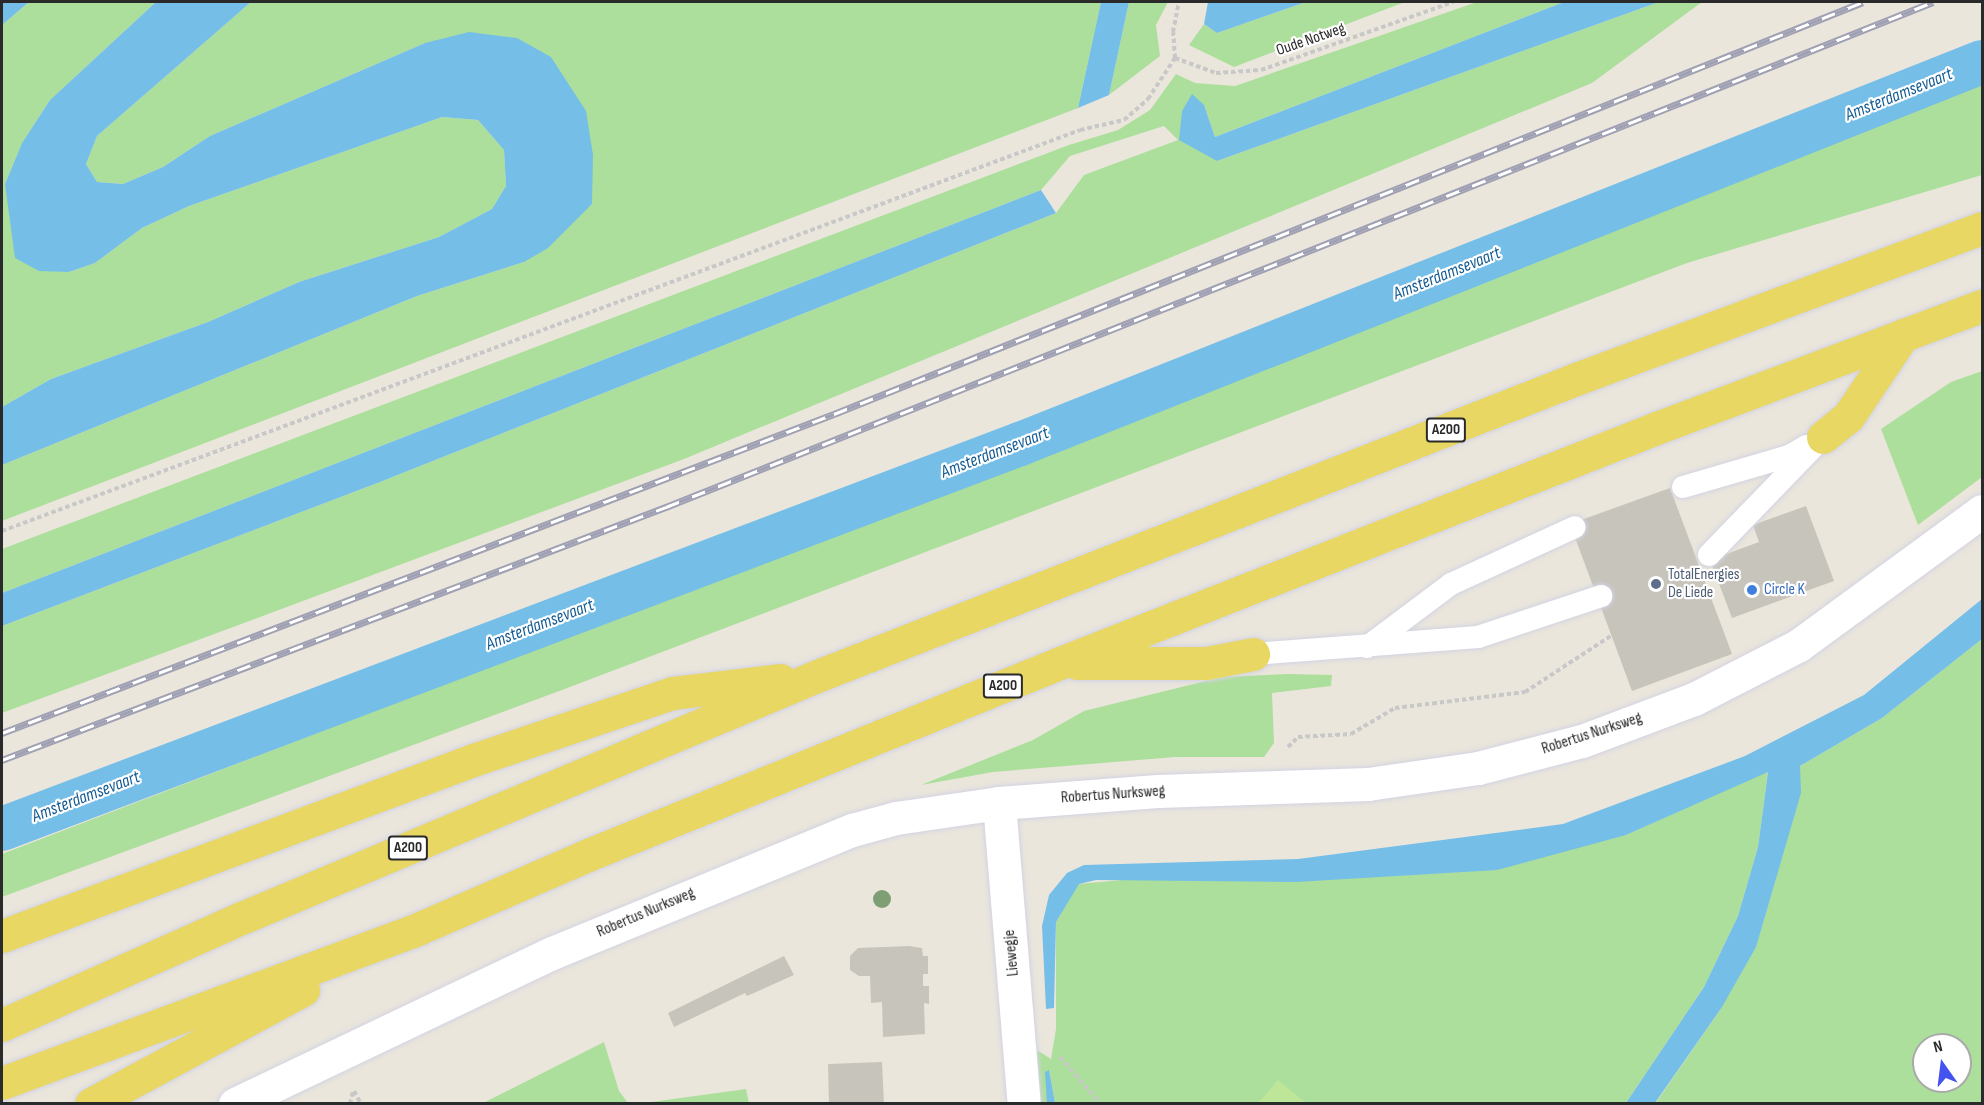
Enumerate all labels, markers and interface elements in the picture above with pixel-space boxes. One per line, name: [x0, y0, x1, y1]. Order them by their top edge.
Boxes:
street label: Oude Notweg: [1274, 19, 1348, 61]
water label: Amsterdamsevaart: [1842, 64, 1956, 126]
water label: Amsterdamsevaart: [1390, 243, 1504, 305]
road number: A200: [1425, 418, 1467, 442]
water label: Amsterdamsevaart: [938, 423, 1052, 483]
place label: TotalEnergies De Liede: [1668, 565, 1740, 603]
marker: TotalEnergies De Liede: [1649, 577, 1663, 591]
place label: Circle K: [1764, 580, 1805, 600]
marker: Circle K: [1745, 583, 1759, 597]
water label: Amsterdamsevaart: [483, 595, 597, 655]
road number: A200: [982, 674, 1024, 698]
street label: Robertus Nurksweg: [1539, 709, 1645, 759]
water label: Amsterdamsevaart: [29, 767, 143, 827]
street label: Robertus Nurksweg: [1060, 782, 1166, 808]
road number: A200: [387, 836, 429, 860]
street label: Robertus Nurksweg: [594, 884, 698, 942]
street label: Liewegje: [1000, 929, 1024, 977]
north arrow: [1912, 1033, 1972, 1093]
text: N: [1932, 1037, 1944, 1057]

